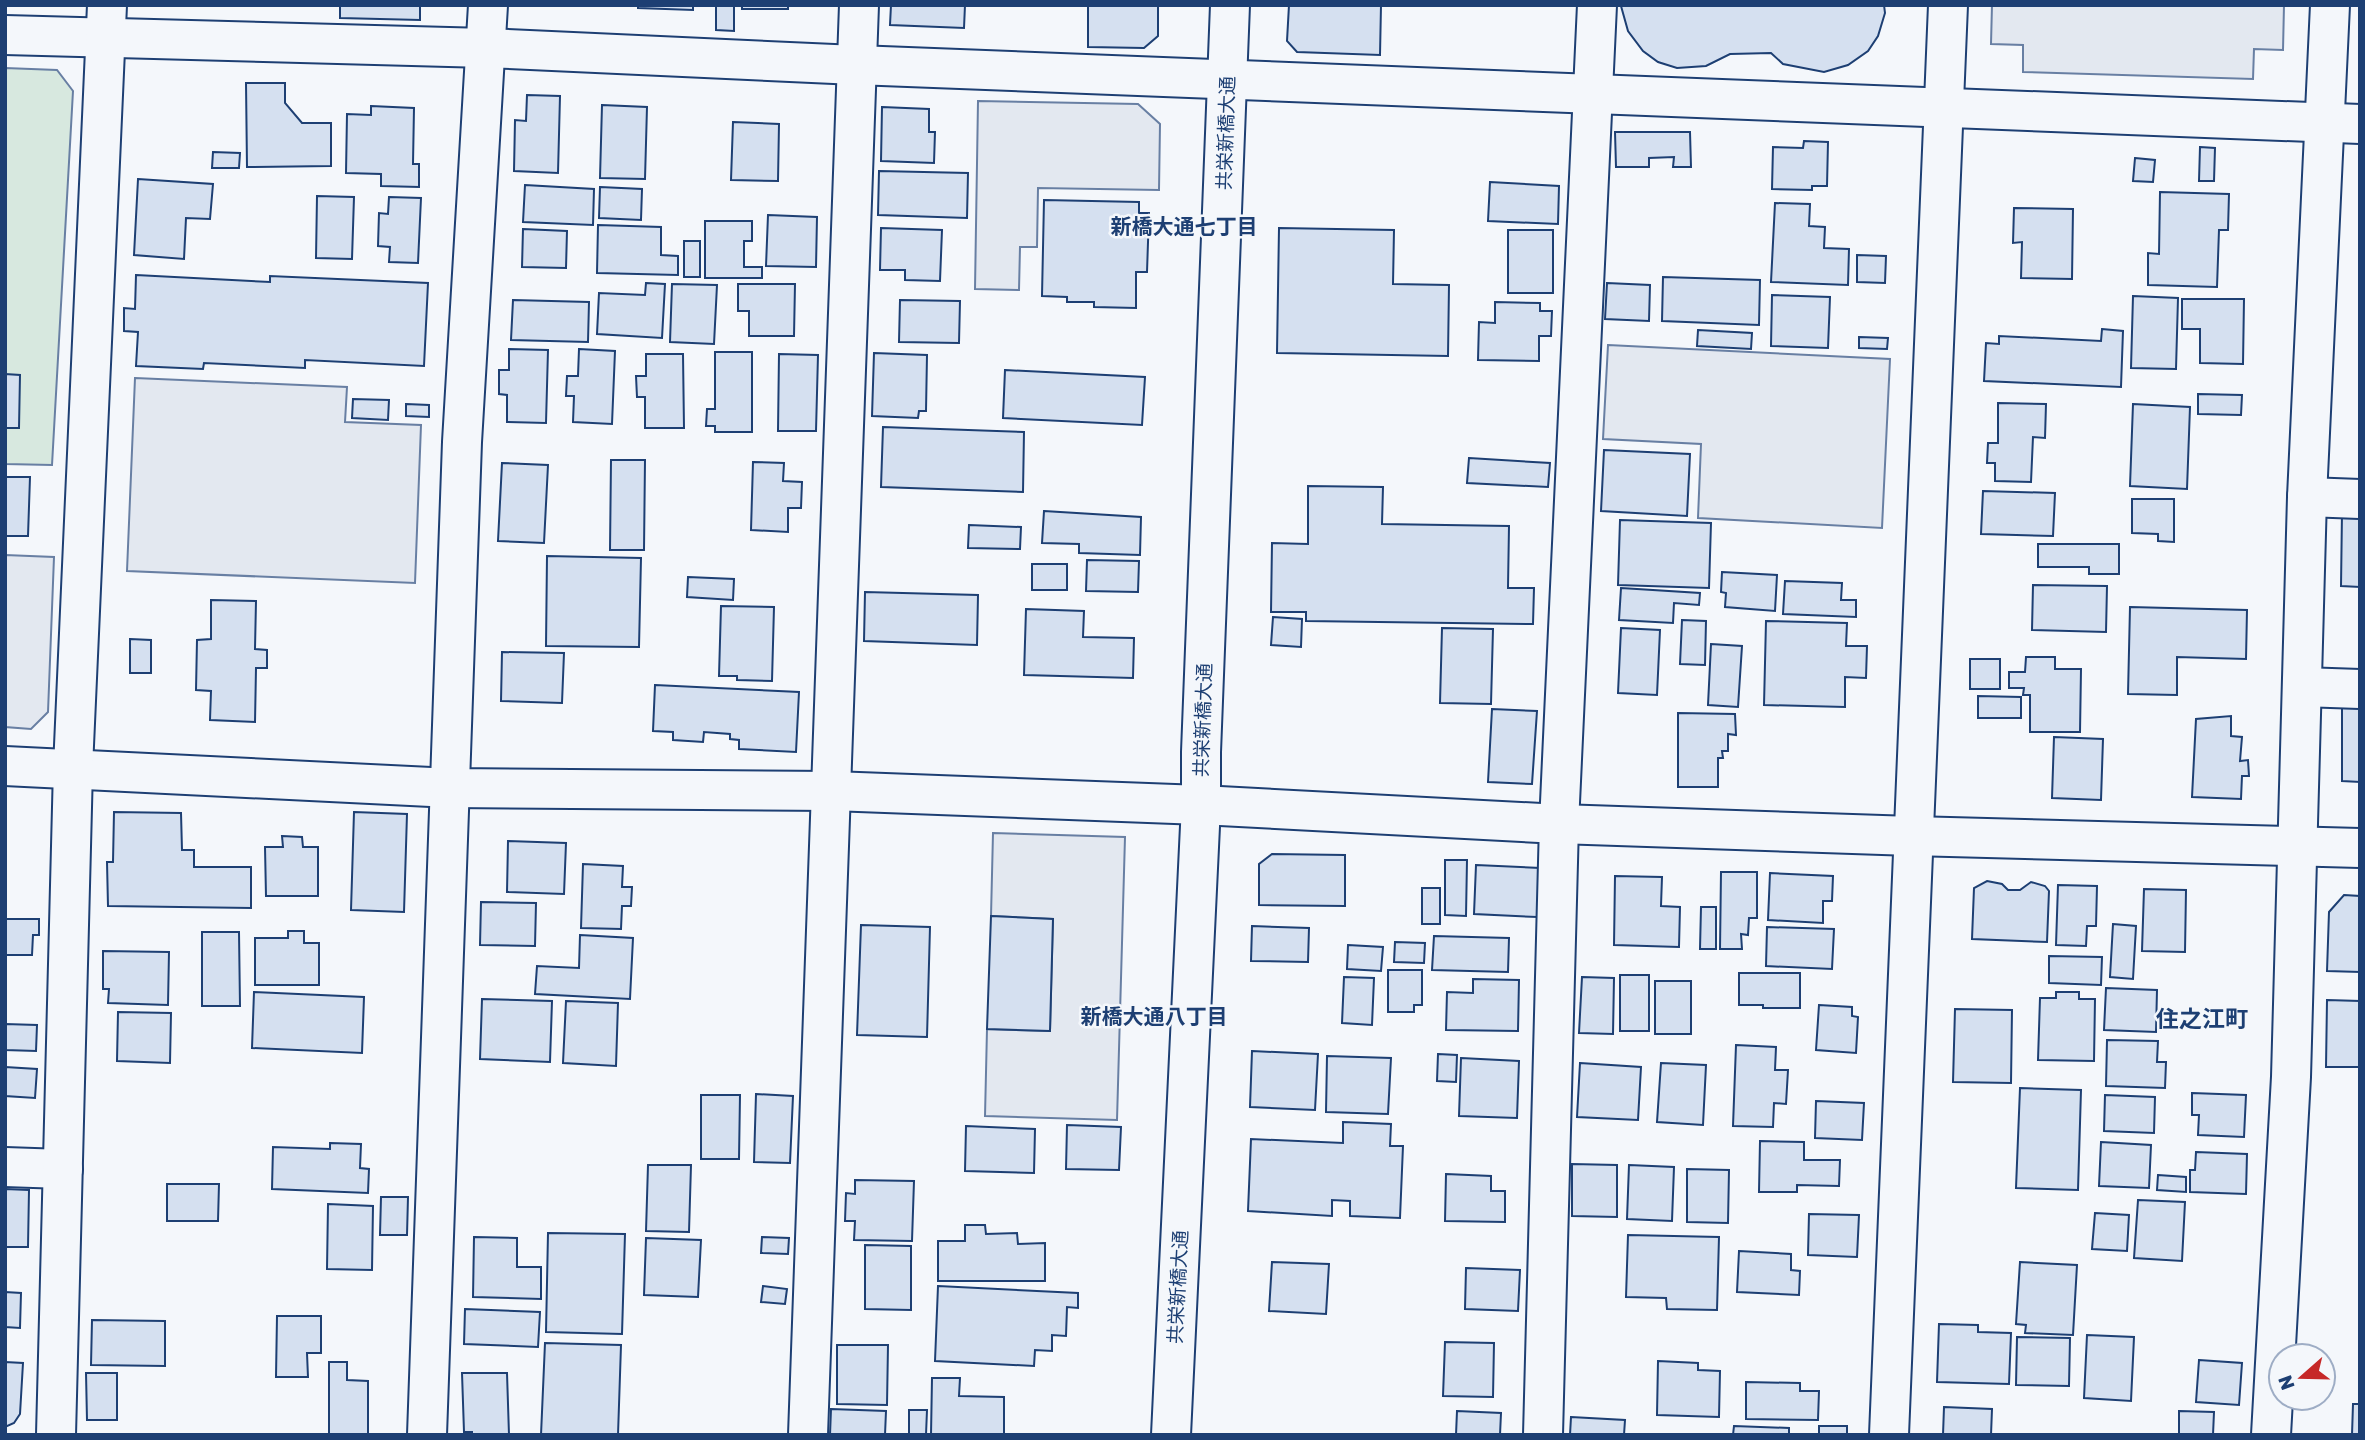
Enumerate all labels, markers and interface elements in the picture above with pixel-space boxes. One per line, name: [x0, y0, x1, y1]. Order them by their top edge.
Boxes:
street label: 共栄新橋大通: [1213, 76, 1239, 190]
district label: 新橋大通七丁目: [1111, 214, 1258, 239]
street label: 共栄新橋大通: [1190, 663, 1216, 777]
district label: 新橋大通八丁目: [1081, 1004, 1228, 1029]
district label: 住之江町: [2156, 1005, 2248, 1033]
street label: 共栄新橋大通: [1164, 1229, 1192, 1345]
north arrow: [2267, 1342, 2337, 1412]
text: N: [2273, 1372, 2300, 1393]

